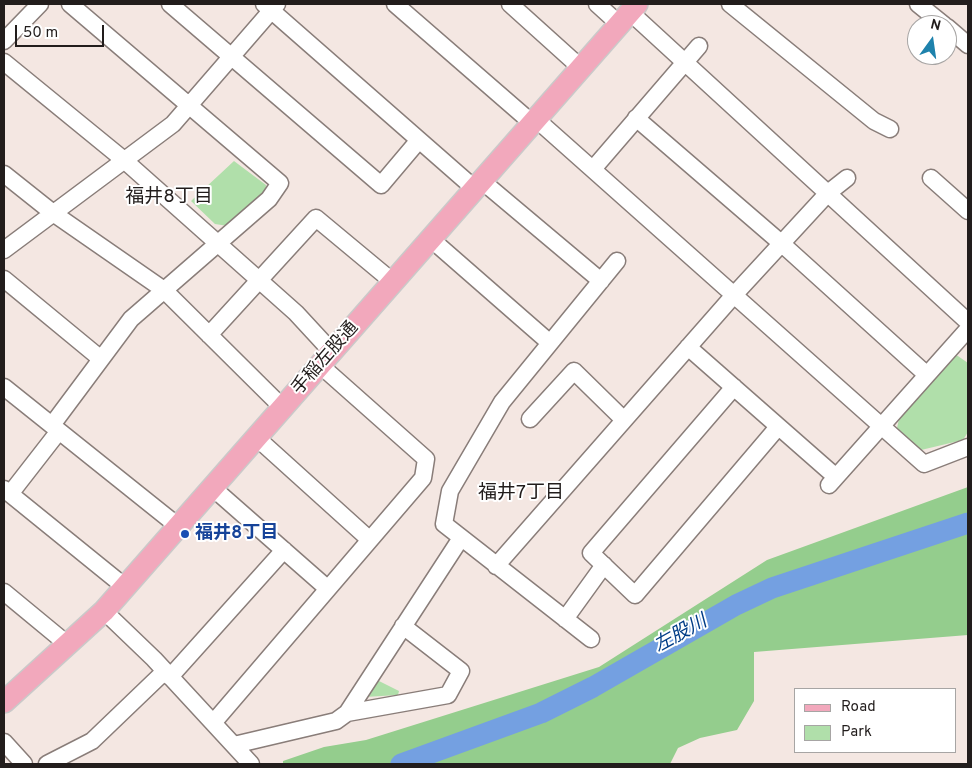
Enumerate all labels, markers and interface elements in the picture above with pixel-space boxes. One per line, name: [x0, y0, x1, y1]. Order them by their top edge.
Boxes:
scale bar: [18, 15, 106, 47]
north arrow: [907, 15, 957, 65]
text: N: [929, 16, 942, 35]
text: 50 m: [23, 24, 58, 43]
district label: 福井8丁目: [125, 187, 213, 209]
street label: 手稲左股通: [288, 318, 364, 400]
district label: 福井7丁目: [478, 483, 564, 505]
place label: 福井8丁目: [195, 523, 278, 545]
marker: 福井8丁目: [179, 528, 191, 540]
water label: 左股川: [651, 611, 711, 659]
legend: [794, 688, 957, 753]
text: Road: [841, 698, 876, 717]
text: Park: [841, 723, 872, 742]

